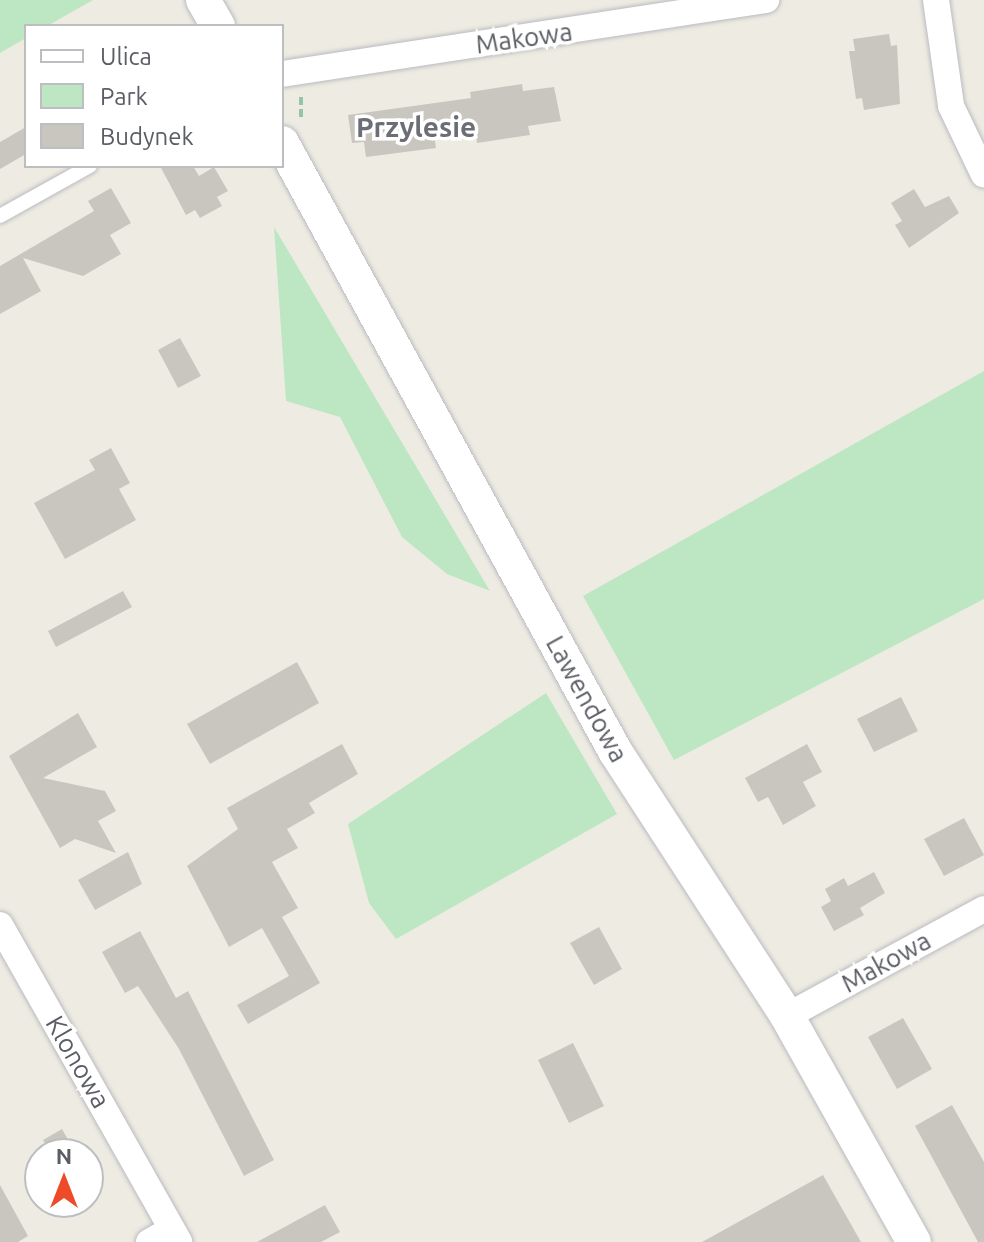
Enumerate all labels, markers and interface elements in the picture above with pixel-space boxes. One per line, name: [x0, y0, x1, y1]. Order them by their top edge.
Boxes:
street label: Makowa: [474, 16, 574, 60]
legend: [24, 24, 284, 168]
text: Ulica: [100, 43, 152, 70]
text: Park: [100, 83, 148, 110]
district label: Przylesie: [356, 110, 476, 144]
text: Budynek: [100, 123, 194, 150]
street label: Lawendowa: [539, 630, 635, 768]
street label: Makowa: [836, 925, 936, 999]
street label: Klonowa: [39, 1010, 117, 1114]
north arrow: [24, 1138, 104, 1218]
text: N: [56, 1143, 72, 1168]

